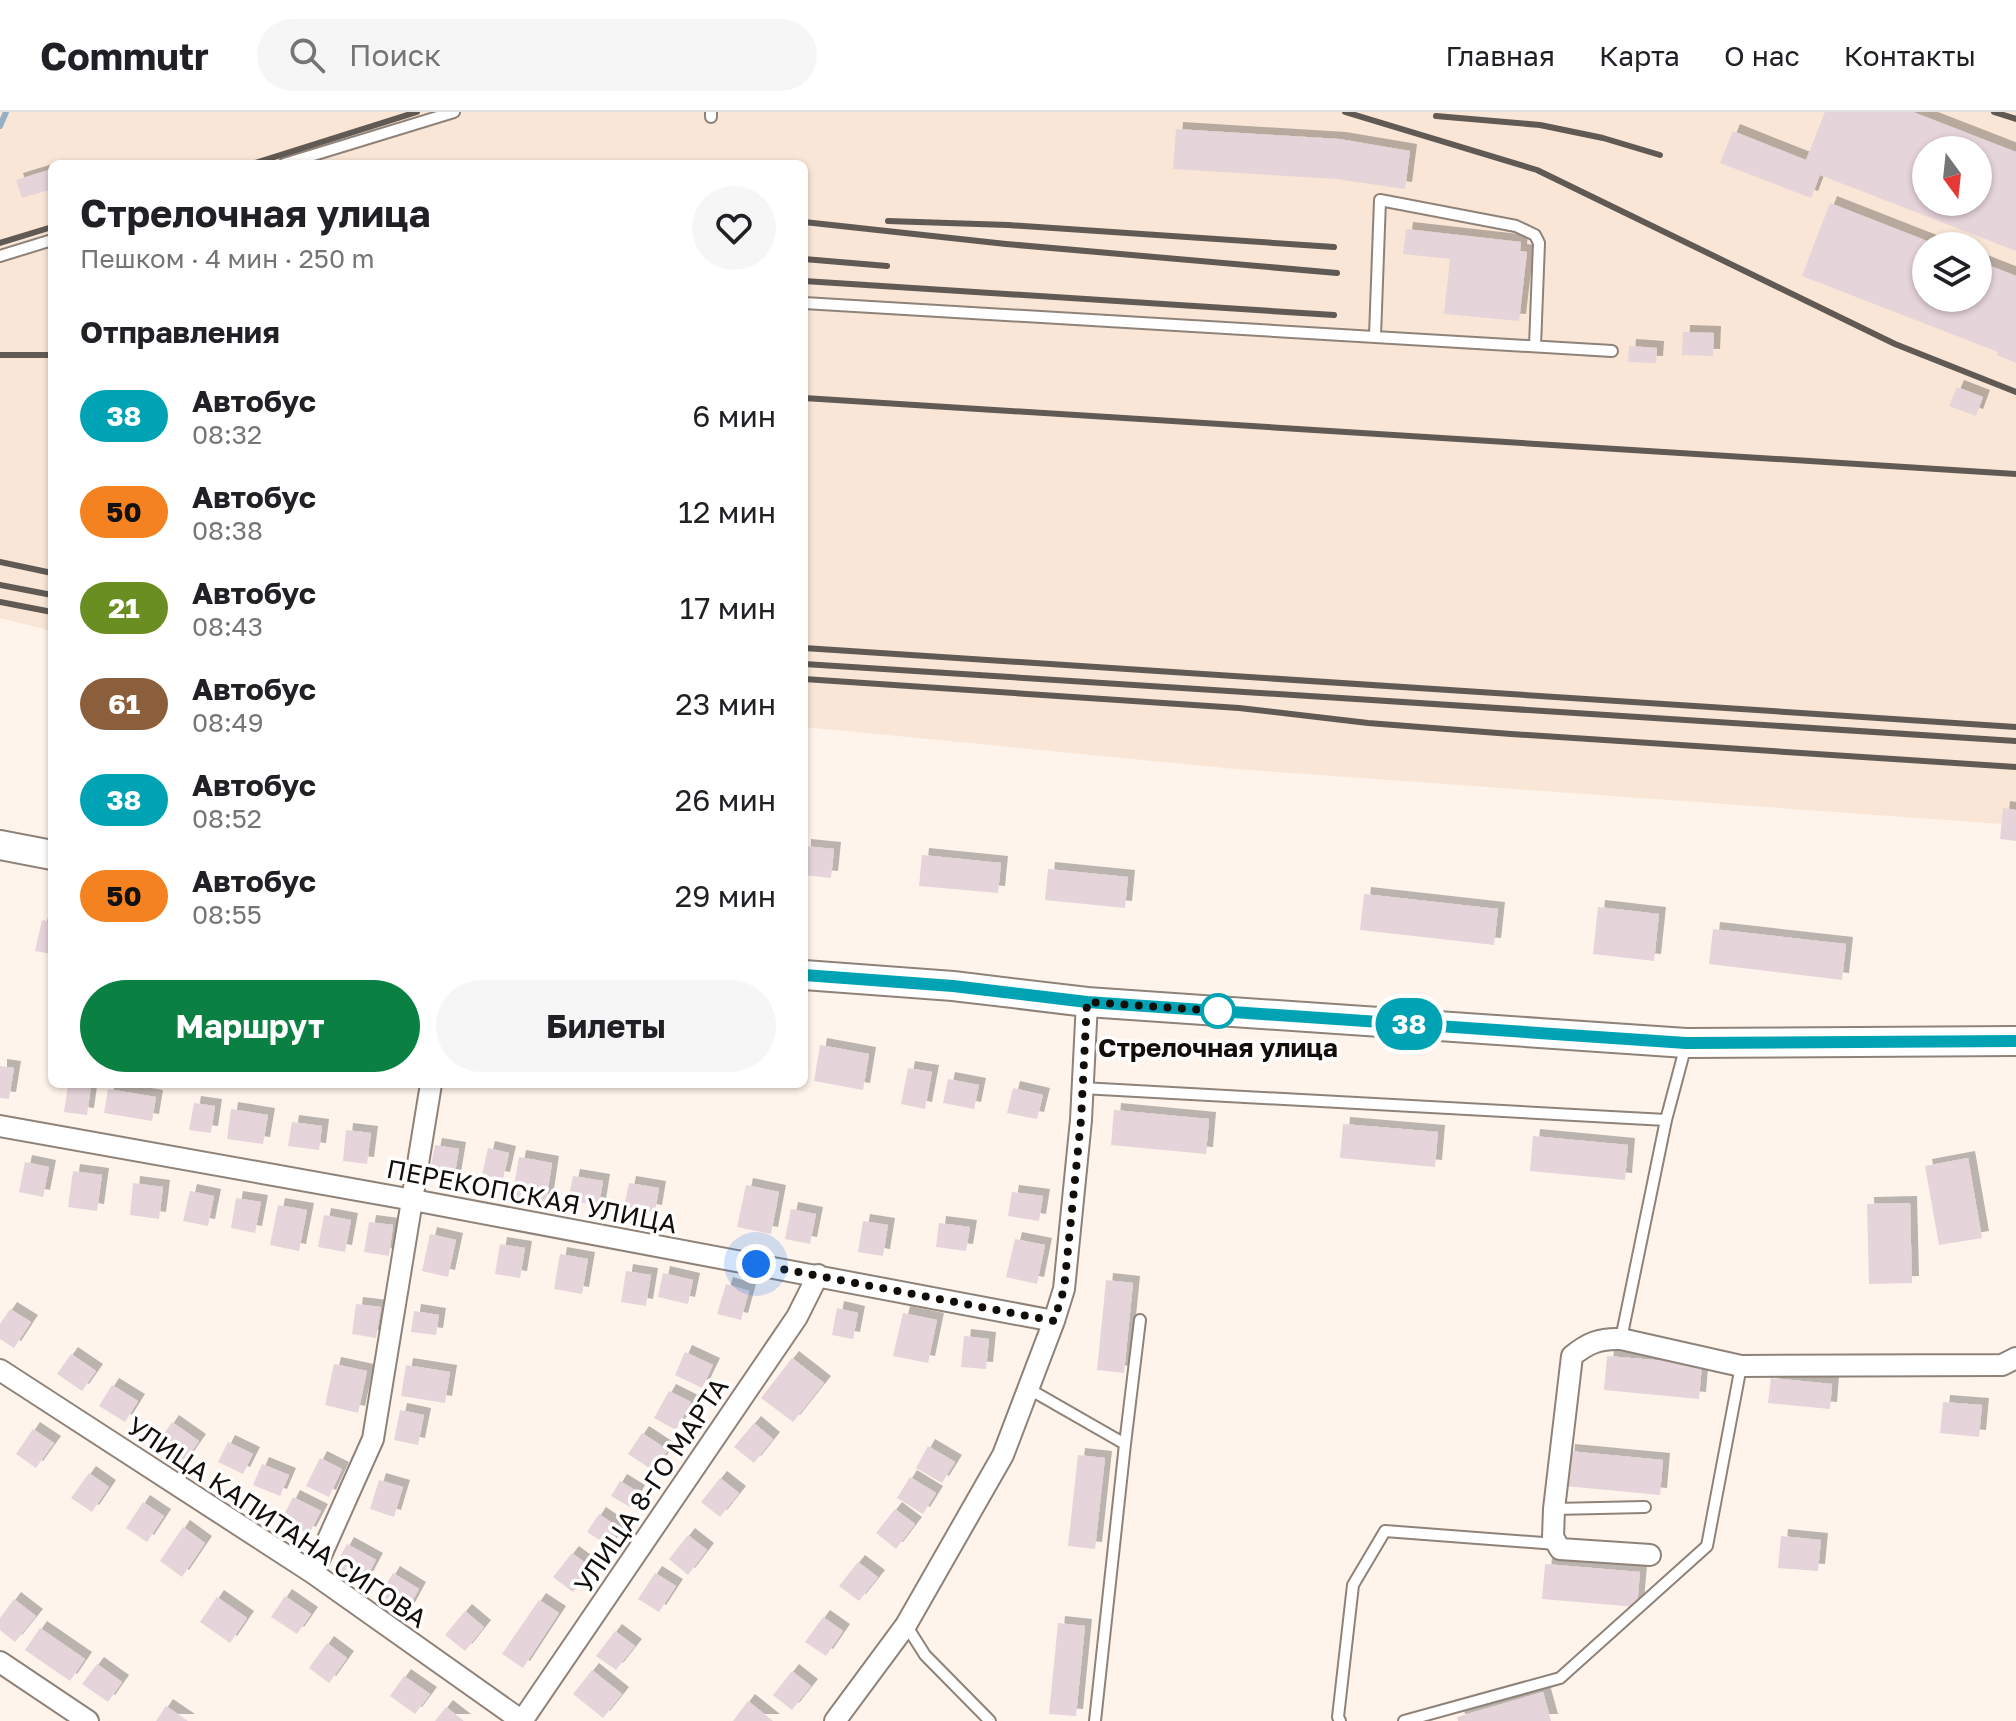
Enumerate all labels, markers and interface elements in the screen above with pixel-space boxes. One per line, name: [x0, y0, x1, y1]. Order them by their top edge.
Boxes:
search box: [257, 19, 817, 91]
text: Commutr: [40, 33, 209, 78]
icon: search: [285, 33, 329, 77]
text: Поиск: [349, 37, 441, 73]
text: Главная: [1445, 39, 1555, 72]
text: Карта: [1599, 39, 1680, 72]
text: О нас: [1724, 39, 1800, 72]
text: Контакты: [1844, 39, 1976, 72]
north arrow: [1912, 136, 1992, 216]
map controls: [1912, 136, 1992, 312]
button: heart: [692, 186, 776, 270]
text: Стрелочная улица: [80, 190, 431, 235]
button: layers: [1912, 232, 1992, 312]
text: Пешком · 4 мин · 250 m: [80, 243, 375, 274]
text: Отправления: [80, 314, 280, 350]
text: Автобус: [192, 383, 316, 419]
text: 6 мин: [692, 398, 776, 434]
text: 38: [106, 399, 142, 432]
text: 08:32: [192, 419, 262, 450]
text: Автобус: [192, 479, 316, 515]
text: 12 мин: [678, 494, 776, 530]
text: 50: [106, 495, 142, 528]
text: 08:38: [192, 515, 263, 546]
text: Автобус: [192, 575, 316, 611]
text: 17 мин: [680, 590, 776, 626]
text: 21: [108, 591, 140, 624]
text: 08:43: [192, 611, 263, 642]
text: Автобус: [192, 671, 316, 707]
text: 23 мин: [675, 686, 776, 722]
text: 61: [108, 687, 140, 720]
text: 08:49: [192, 707, 263, 738]
text: Автобус: [192, 767, 316, 803]
text: 26 мин: [675, 782, 776, 818]
text: 38: [106, 783, 142, 816]
text: 08:52: [192, 803, 262, 834]
text: Автобус: [192, 863, 316, 899]
text: 29 мин: [675, 878, 776, 914]
text: 50: [106, 879, 142, 912]
text: 08:55: [192, 899, 262, 930]
button: Маршрут: [80, 980, 420, 1072]
button: Билеты: [436, 980, 776, 1072]
marker: Стрелочная улица: [1201, 994, 1235, 1028]
line badge: 38: [1373, 998, 1445, 1050]
text: 38: [1391, 1007, 1427, 1040]
place label: Стрелочная улица: [1098, 1032, 1338, 1063]
street label: ПЕРЕКОПСКАЯ УЛИЦА: [384, 1153, 680, 1239]
your location: [736, 1244, 776, 1284]
street label: УЛИЦА 8-ГО МАРТА: [568, 1372, 734, 1598]
street label: УЛИЦА КАПИТАНА СИГОВА: [121, 1410, 433, 1634]

